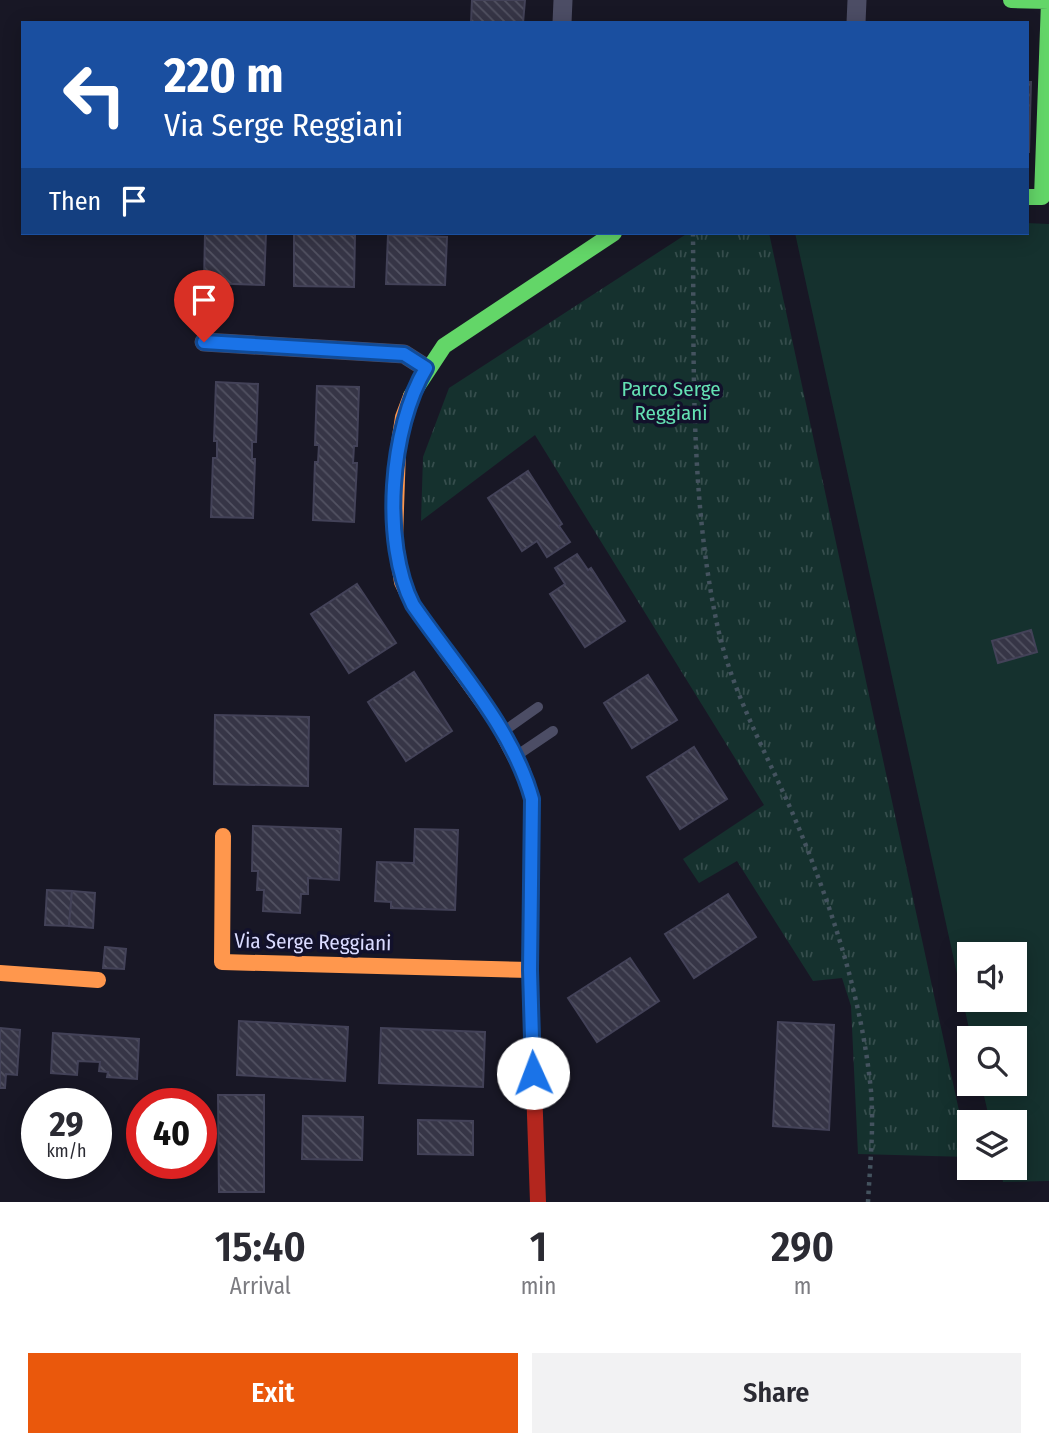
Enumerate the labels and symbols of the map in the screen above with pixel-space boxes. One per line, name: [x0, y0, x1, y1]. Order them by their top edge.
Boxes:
pin: [174, 270, 234, 342]
park label: Parco Serge Reggiani: [621, 376, 721, 426]
street label: Via Serge Reggiani: [234, 928, 392, 956]
position arrow: [496, 1036, 570, 1110]
speed limit sign: 40: [126, 1088, 217, 1179]

